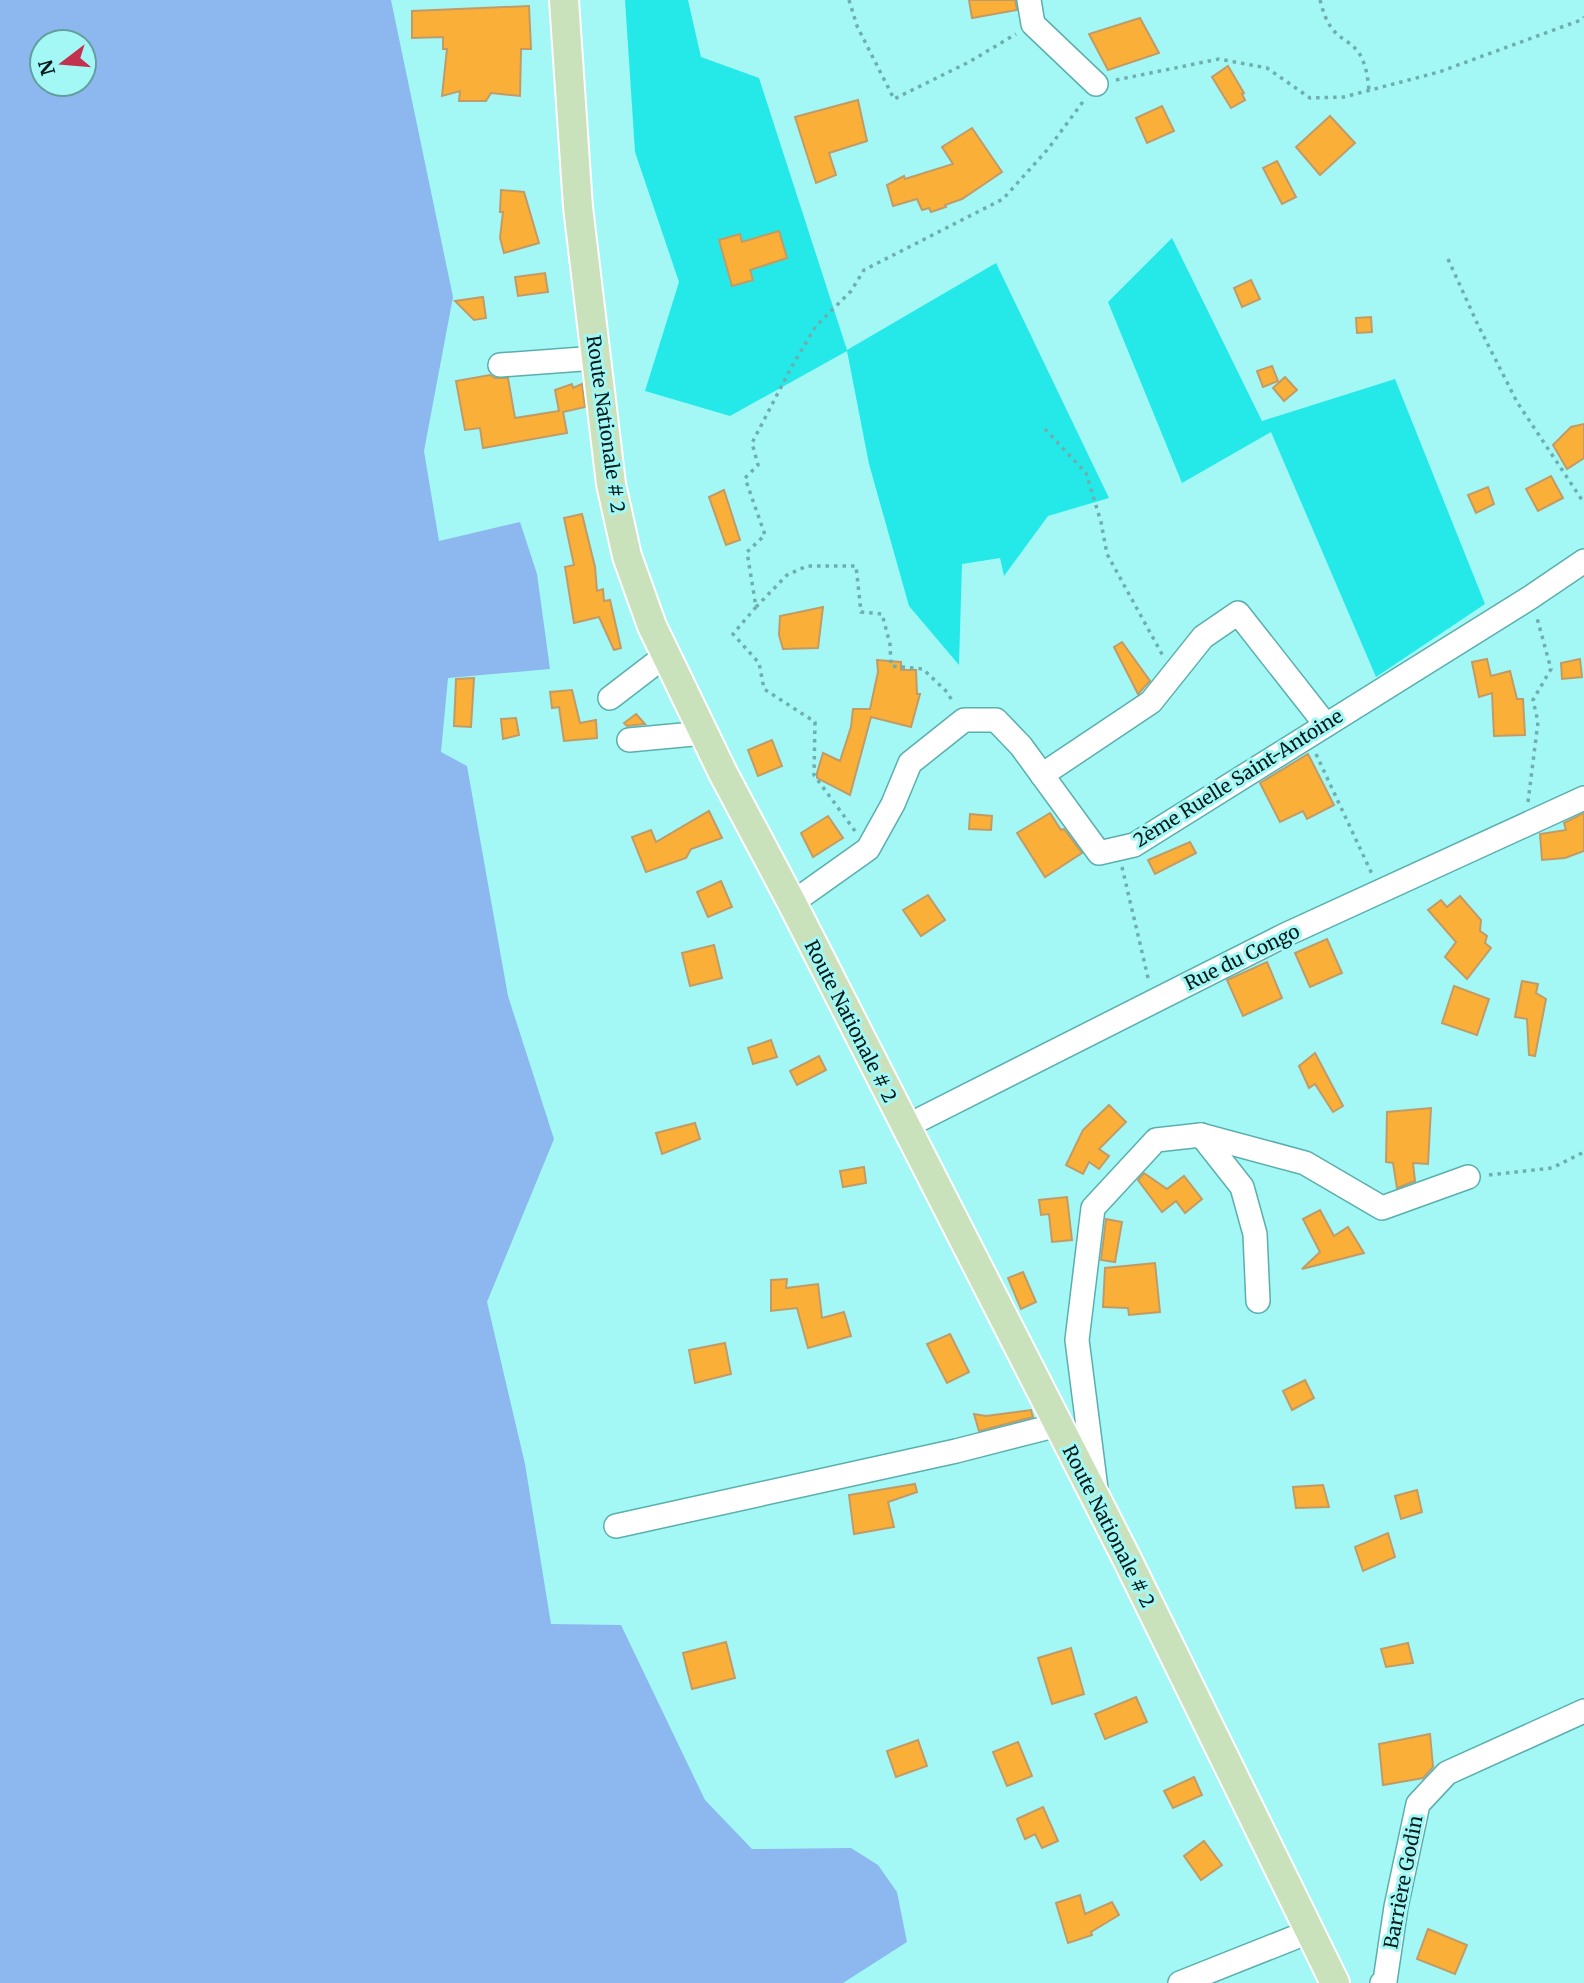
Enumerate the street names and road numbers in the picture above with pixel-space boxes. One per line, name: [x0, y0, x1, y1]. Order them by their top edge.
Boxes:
street label: Route Nationale # 2: [582, 334, 630, 514]
street label: 2ème Ruelle Saint-Antoine: [1129, 704, 1347, 852]
street label: Rue du Congo: [1181, 919, 1303, 995]
street label: Route Nationale # 2: [800, 936, 902, 1106]
street label: Route Nationale # 2: [1058, 1441, 1160, 1611]
street label: Barrière Godin: [1378, 1813, 1428, 1951]

